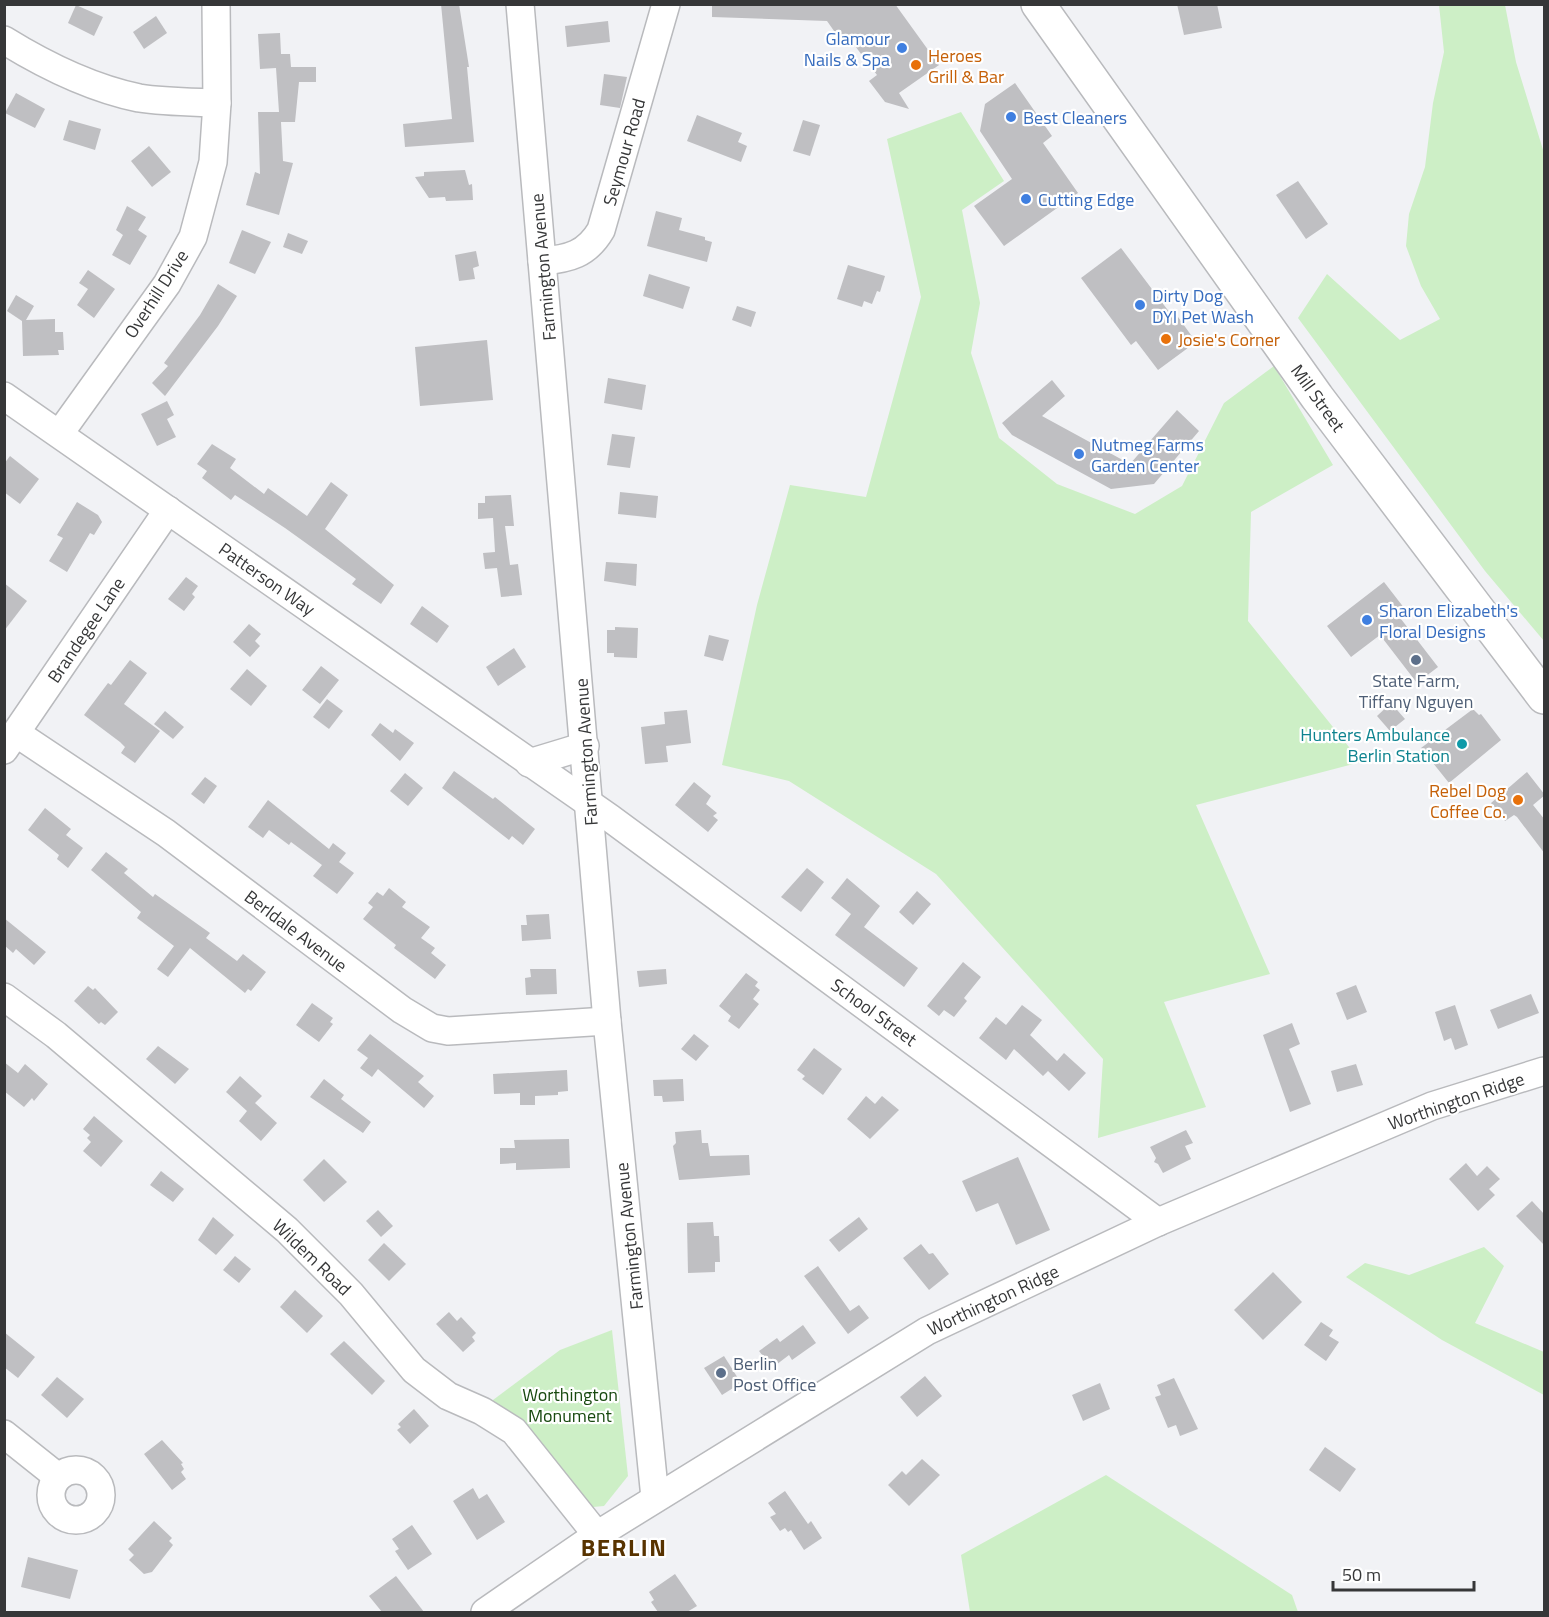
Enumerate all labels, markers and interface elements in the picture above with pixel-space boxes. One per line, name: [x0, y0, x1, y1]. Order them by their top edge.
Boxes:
place label: Glamour Nails & Spa: [804, 25, 890, 73]
marker: Glamour Nails & Spa: [895, 41, 909, 55]
place label: Heroes Grill & Bar: [928, 42, 1004, 90]
marker: Heroes Grill & Bar: [909, 58, 923, 72]
street label: Seymour Road: [596, 95, 652, 209]
place label: Best Cleaners: [1023, 104, 1127, 131]
marker: Best Cleaners: [1004, 110, 1018, 124]
place label: Cutting Edge: [1038, 186, 1134, 213]
street label: Farmington Avenue: [523, 192, 563, 342]
marker: Cutting Edge: [1019, 192, 1033, 206]
street label: Overhill Drive: [117, 244, 195, 344]
place label: Dirty Dog DYI Pet Wash: [1152, 282, 1254, 330]
marker: Dirty Dog DYI Pet Wash: [1133, 298, 1147, 312]
place label: Josie's Corner: [1178, 326, 1280, 353]
marker: Josie's Corner: [1159, 332, 1173, 346]
street label: Mill Street: [1284, 359, 1352, 438]
place label: Nutmeg Farms Garden Center: [1091, 431, 1204, 479]
marker: Nutmeg Farms Garden Center: [1072, 447, 1086, 461]
street label: Patterson Way: [213, 536, 321, 622]
street label: Brandegee Lane: [41, 572, 131, 688]
place label: Sharon Elizabeth's Floral Designs: [1379, 597, 1518, 645]
marker: Sharon Elizabeth's Floral Designs: [1360, 613, 1374, 627]
marker: State Farm, Tiffany Nguyen: [1409, 653, 1423, 667]
place label: State Farm, Tiffany Nguyen: [1359, 667, 1473, 715]
street label: Farmington Avenue: [567, 677, 605, 827]
place label: Hunters Ambulance Berlin Station: [1300, 721, 1450, 769]
marker: Hunters Ambulance Berlin Station: [1455, 737, 1469, 751]
place label: Rebel Dog Coffee Co.: [1429, 777, 1506, 825]
marker: Rebel Dog Coffee Co.: [1511, 793, 1525, 807]
street label: Berldale Avenue: [239, 883, 353, 979]
street label: School Street: [825, 971, 923, 1053]
street label: Worthington Ridge: [1384, 1065, 1528, 1137]
street label: Farmington Avenue: [608, 1161, 650, 1311]
street label: Wildem Road: [266, 1212, 358, 1302]
street label: Worthington Ridge: [923, 1258, 1063, 1342]
place label: Berlin Post Office: [733, 1350, 816, 1398]
marker: Berlin Post Office: [714, 1366, 728, 1380]
park label: Worthington Monument: [522, 1381, 618, 1429]
district label: BERLIN: [581, 1529, 667, 1565]
scale bar: [1333, 1554, 1474, 1592]
text: 50 m: [1342, 1561, 1381, 1588]

